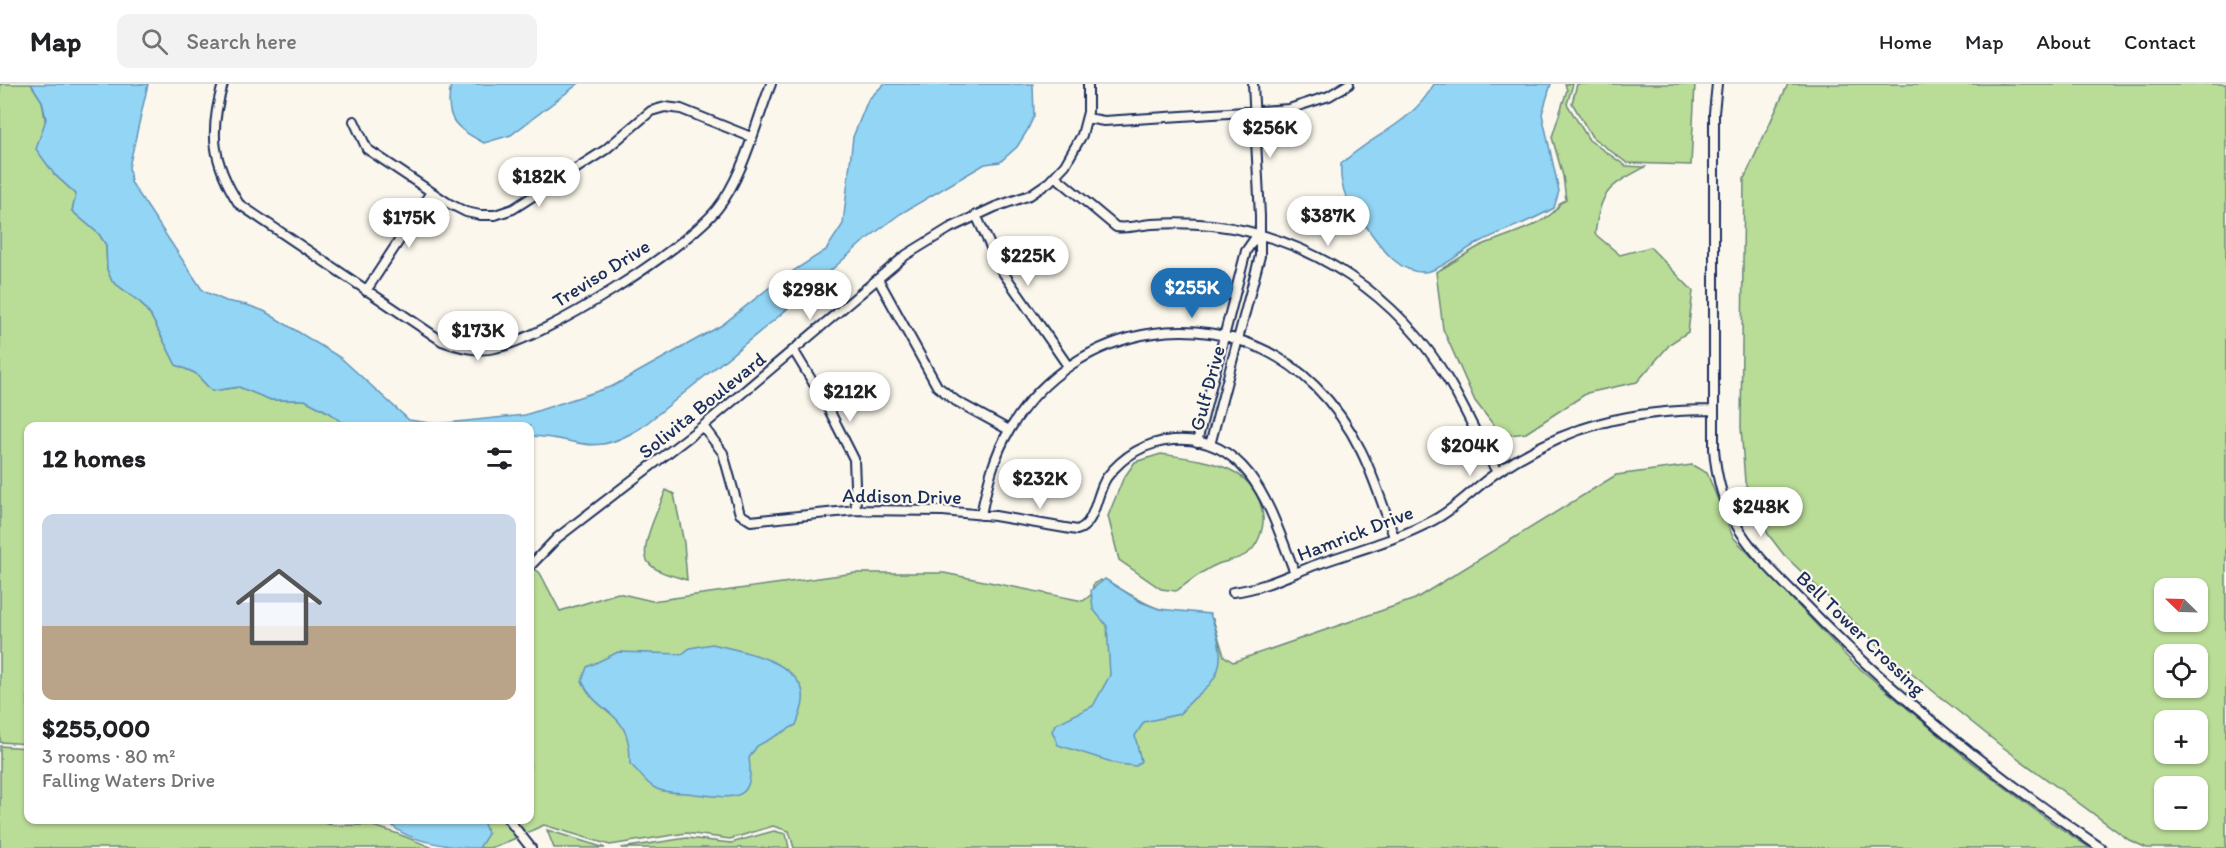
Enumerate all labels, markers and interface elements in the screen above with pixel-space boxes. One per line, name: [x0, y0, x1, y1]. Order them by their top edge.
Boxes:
search box: [117, 14, 537, 68]
text: Map: [30, 24, 81, 58]
icon: search: [138, 25, 171, 58]
text: Search here: [186, 28, 297, 55]
text: Home: [1879, 29, 1932, 54]
text: Map: [1965, 29, 2004, 54]
text: About: [2037, 29, 2091, 54]
text: Contact: [2124, 29, 2196, 54]
pin: $256K: [1228, 108, 1312, 159]
text: $256K: [1243, 115, 1297, 139]
pin: $182K: [497, 157, 581, 208]
text: $182K: [512, 164, 566, 188]
pin: $387K: [1286, 196, 1370, 247]
pin: $175K: [367, 198, 451, 249]
text: $387K: [1301, 203, 1355, 227]
text: $175K: [383, 205, 435, 229]
street label: Treviso Drive: [548, 234, 654, 312]
pin: $225K: [986, 236, 1070, 287]
text: $225K: [1001, 243, 1055, 267]
pin: $255K: [1150, 268, 1234, 319]
pin: $298K: [768, 270, 852, 321]
text: $255K: [1165, 275, 1219, 299]
text: $298K: [783, 277, 837, 301]
pin: $173K: [436, 311, 520, 362]
text: $173K: [451, 318, 505, 342]
street label: Gulf Drive: [1184, 343, 1230, 433]
street label: Solivita Boulevard: [634, 346, 770, 464]
pin: $212K: [808, 372, 892, 423]
text: $212K: [823, 379, 877, 403]
pin: $204K: [1428, 426, 1512, 477]
text: $204K: [1441, 433, 1499, 457]
text: 12 homes: [42, 442, 146, 474]
icon: filters: [483, 442, 516, 475]
pin: $232K: [998, 459, 1082, 510]
text: $232K: [1013, 466, 1067, 490]
street label: Addison Drive: [842, 483, 962, 509]
pin: $248K: [1719, 487, 1803, 538]
text: $248K: [1733, 494, 1789, 518]
street label: Hamrick Drive: [1293, 500, 1417, 566]
icon: home: [225, 553, 333, 661]
street label: Bell Tower Crossing: [1792, 565, 1931, 701]
north arrow: [2154, 578, 2208, 632]
map controls: [2154, 578, 2208, 830]
button: locate: [2154, 644, 2208, 698]
button: +: [2154, 710, 2208, 764]
text: $255,000: [42, 712, 150, 744]
text: 3 rooms · 80 m²: [42, 744, 175, 768]
text: Falling Waters Drive: [42, 768, 215, 792]
button: −: [2154, 776, 2208, 830]

